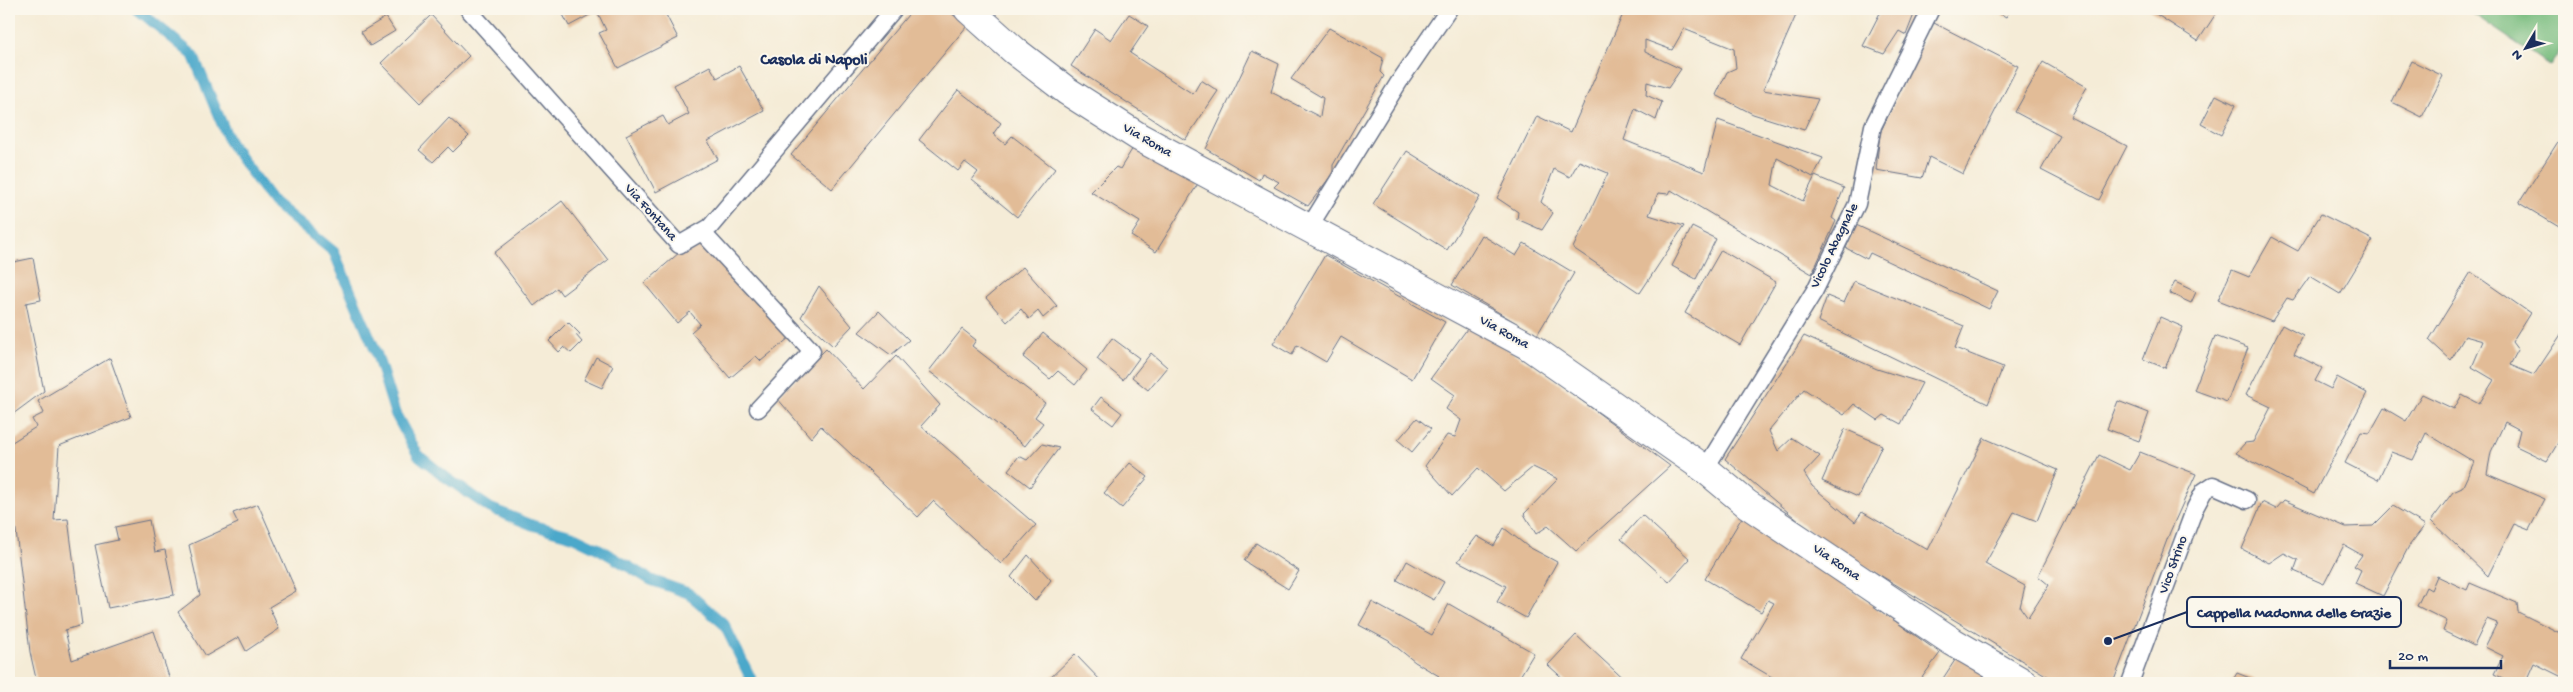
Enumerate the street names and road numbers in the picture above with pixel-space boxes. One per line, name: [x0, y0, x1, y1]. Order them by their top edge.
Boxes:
street label: Via Roma: [1118, 120, 1176, 163]
street label: Via Fontana: [619, 180, 681, 246]
street label: Vicolo Abagnale: [1807, 200, 1863, 292]
street label: Via Roma: [1475, 312, 1533, 354]
street label: Vico Strino: [2155, 534, 2192, 597]
street label: Via Roma: [1808, 540, 1864, 586]

